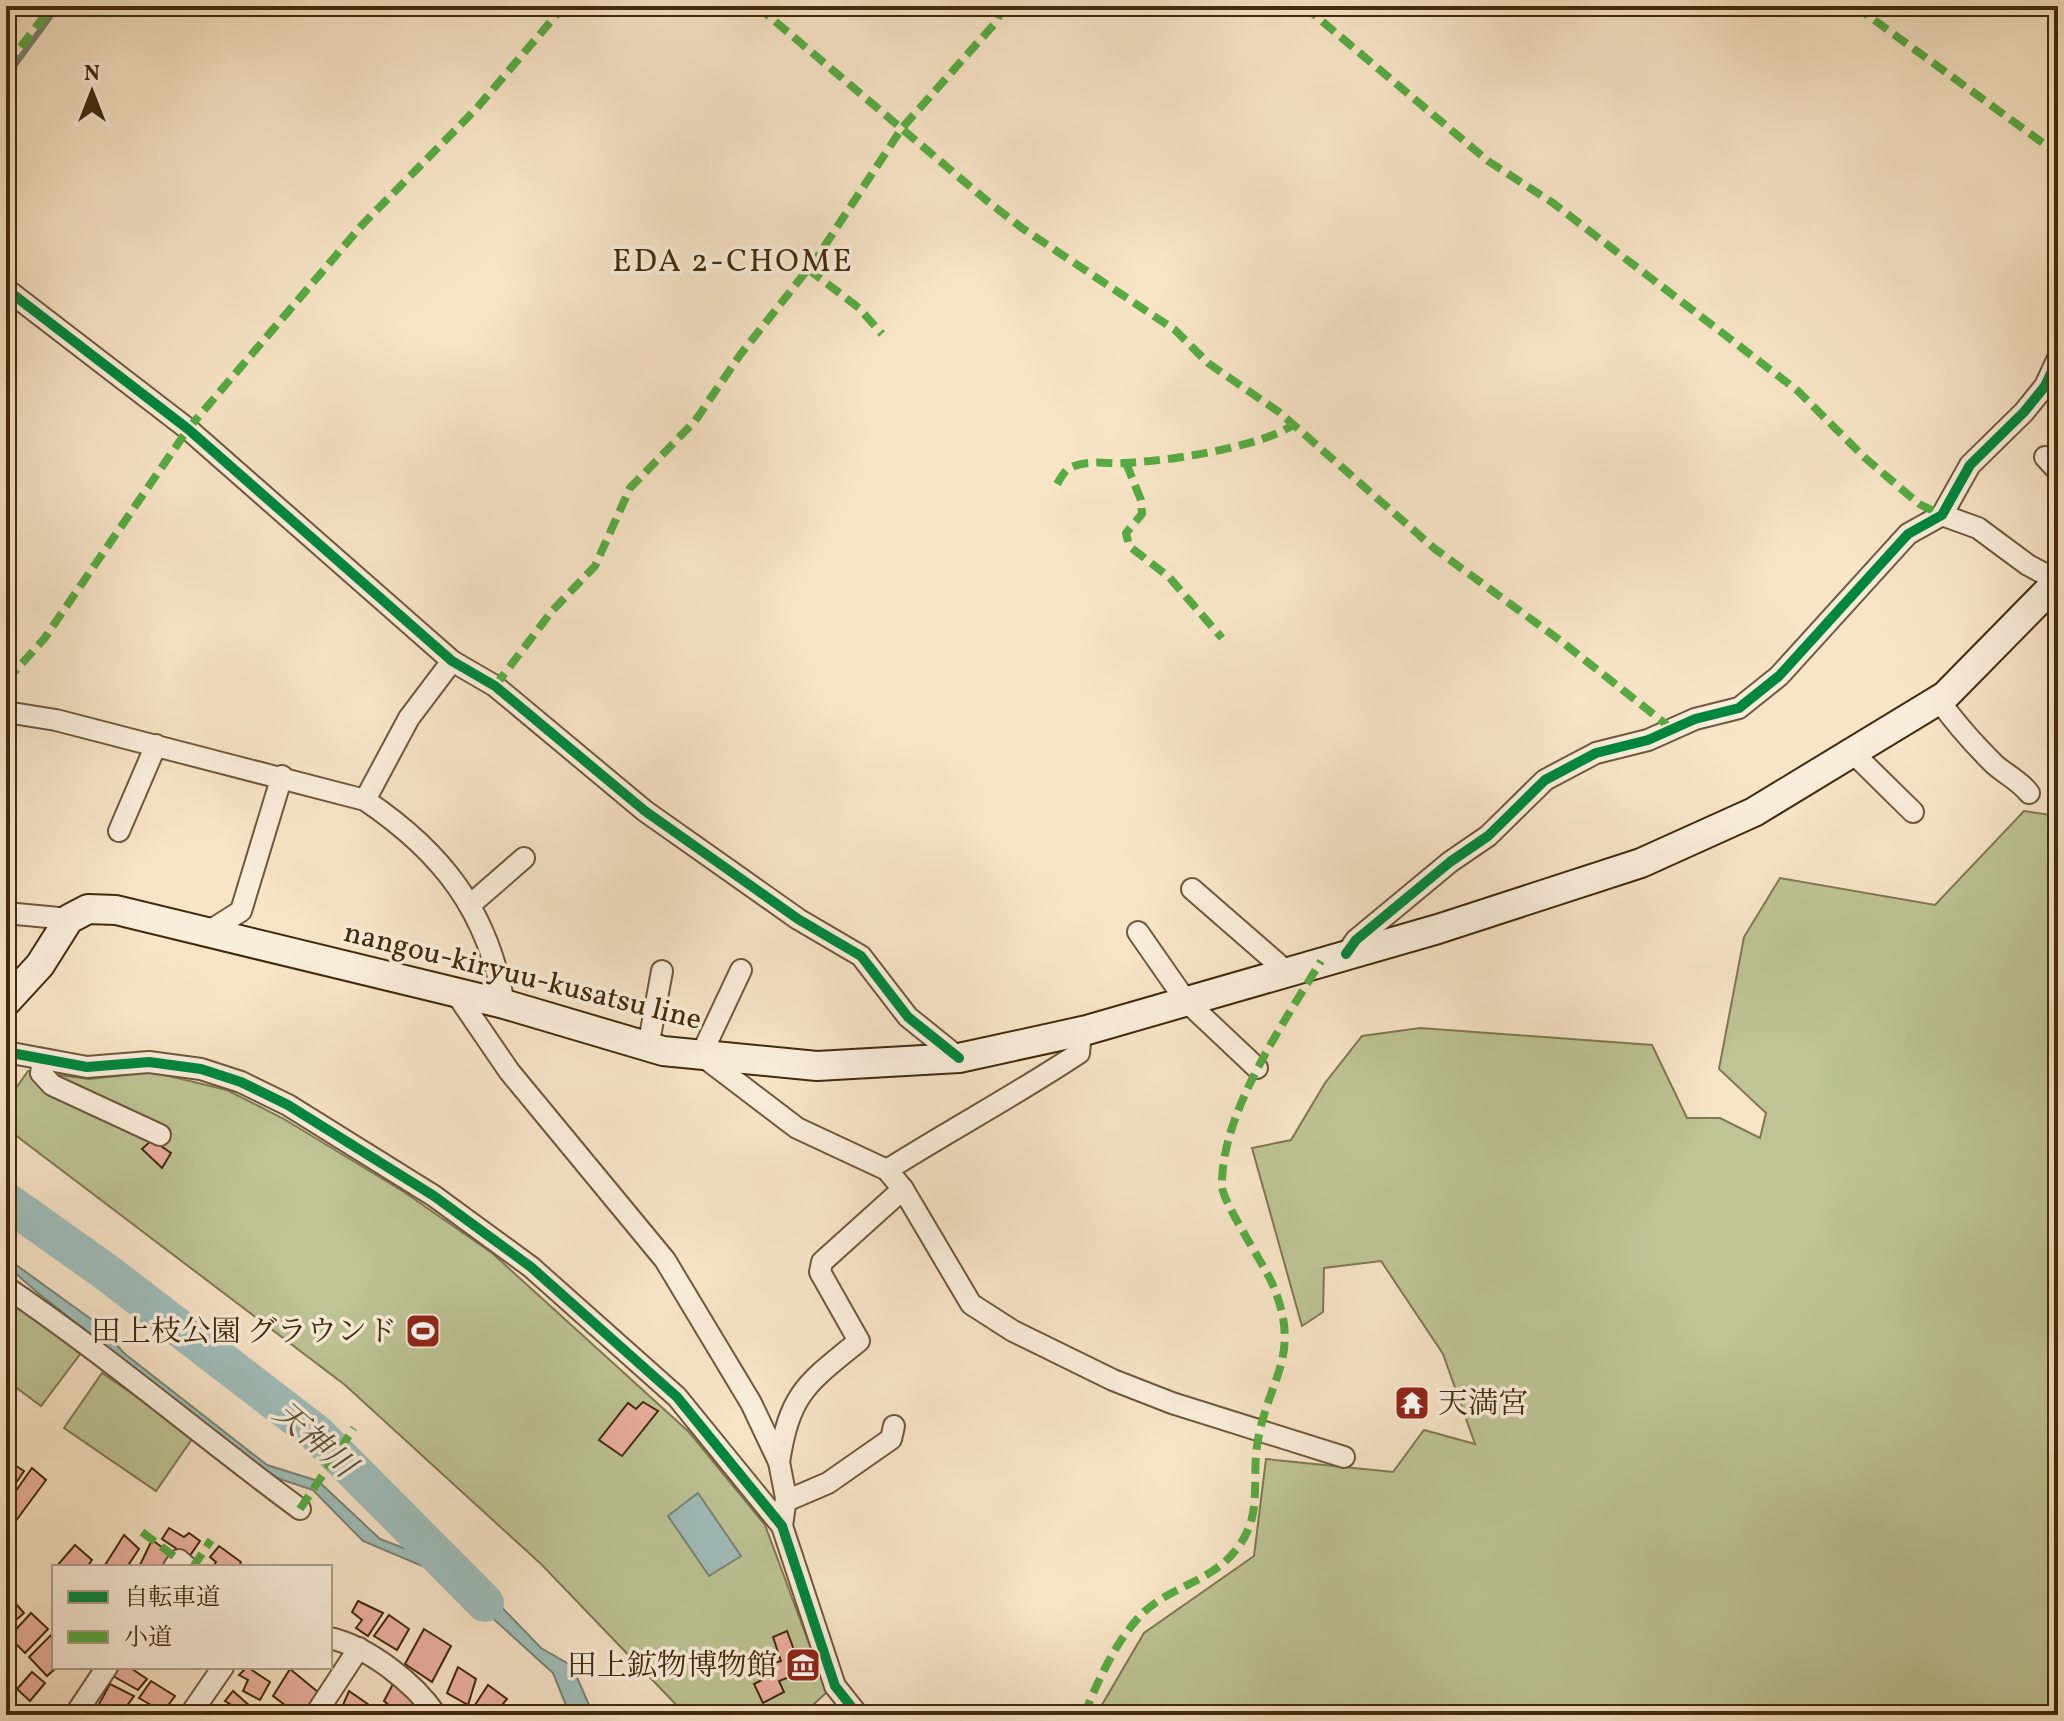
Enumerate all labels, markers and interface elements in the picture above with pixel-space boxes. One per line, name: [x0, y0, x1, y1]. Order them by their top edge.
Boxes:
north arrow: [52, 52, 132, 132]
text: N: [84, 59, 100, 90]
district label: EDA 2-CHOME: [612, 241, 854, 285]
street label: nangou-kiryuu-kusatsu line: [339, 912, 706, 1042]
place label: 田上枝公園 グラウンド: [91, 1312, 397, 1354]
sports icon: 田上枝公園 グラウンド: [404, 1312, 442, 1350]
temple icon: 天満宮: [1393, 1384, 1431, 1422]
place label: 天満宮: [1438, 1384, 1528, 1426]
water label: 天神川: [262, 1393, 366, 1491]
legend: [52, 1565, 332, 1669]
text: 自転車道: [124, 1582, 220, 1616]
text: 小道: [124, 1622, 172, 1656]
place label: 田上鉱物博物館: [567, 1646, 777, 1688]
museum icon: 田上鉱物博物館: [784, 1646, 822, 1684]

